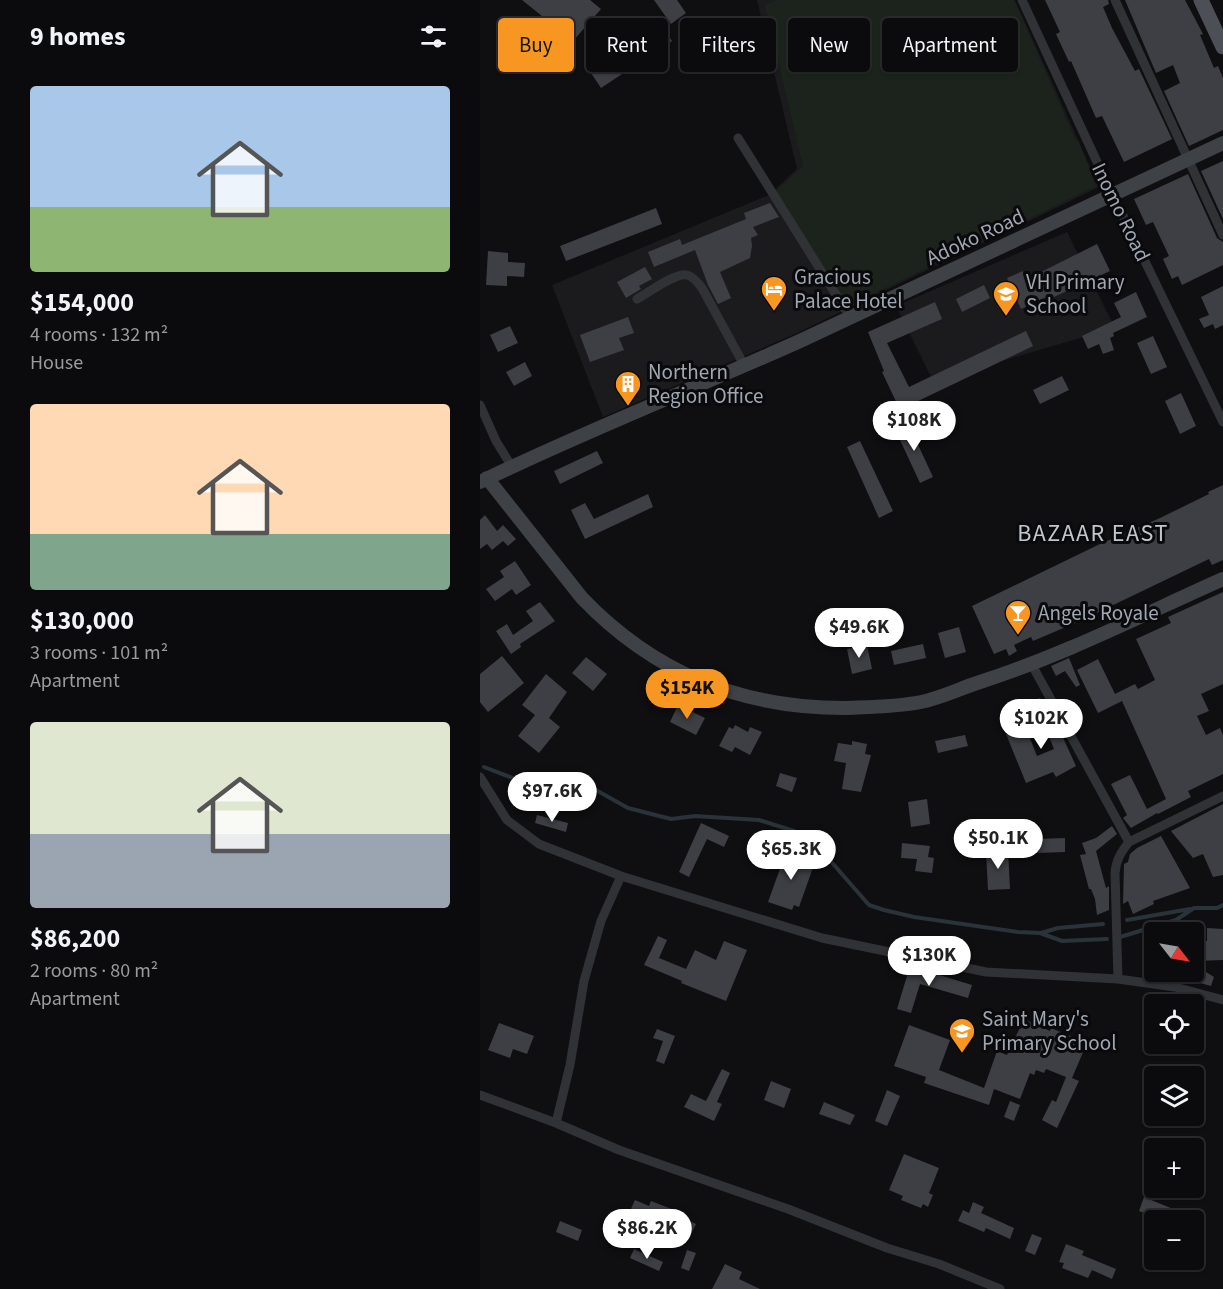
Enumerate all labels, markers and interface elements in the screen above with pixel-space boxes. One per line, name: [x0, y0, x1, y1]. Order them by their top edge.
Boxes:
text: 9 homes: [30, 18, 125, 55]
chip: Buy: [498, 18, 574, 72]
chip: Rent: [586, 18, 668, 72]
chip: Filters: [680, 18, 776, 72]
chip: New: [788, 18, 870, 72]
chip: Apartment: [882, 18, 1018, 72]
icon: filters: [417, 20, 450, 53]
icon: home: [186, 125, 294, 233]
street label: Inomo Road: [1084, 158, 1158, 266]
street label: Adoko Road: [921, 201, 1029, 273]
place label: Gracious Palace Hotel: [794, 262, 903, 316]
place label: VH Primary School: [1026, 267, 1125, 321]
hotel icon: Gracious Palace Hotel: [759, 274, 789, 312]
school or university icon: VH Primary School: [991, 279, 1021, 317]
text: $154,000: [30, 284, 134, 321]
text: 4 rooms · 132 m²: [30, 321, 168, 349]
text: House: [30, 349, 83, 377]
place label: Northern Region Office: [648, 357, 764, 411]
building icon: Northern Region Office: [613, 369, 643, 407]
pin: $108K: [872, 401, 956, 452]
text: $108K: [887, 406, 941, 434]
icon: home: [186, 443, 294, 551]
district label: BAZAAR EAST: [1017, 516, 1169, 551]
bar icon: Angels Royale: [1003, 598, 1033, 636]
place label: Angels Royale: [1038, 598, 1159, 628]
text: $130,000: [30, 602, 134, 639]
pin: $49.6K: [810, 608, 908, 659]
text: $49.6K: [829, 613, 889, 641]
text: 3 rooms · 101 m²: [30, 639, 168, 667]
text: Apartment: [30, 667, 120, 695]
pin: $154K: [645, 669, 729, 720]
text: $154K: [660, 674, 714, 702]
pin: $102K: [999, 699, 1083, 750]
text: $102K: [1014, 704, 1068, 732]
icon: home: [186, 761, 294, 869]
pin: $97.6K: [503, 772, 601, 823]
text: $97.6K: [522, 777, 582, 805]
pin: $50.1K: [949, 819, 1047, 870]
text: $50.1K: [968, 824, 1028, 852]
pin: $65.3K: [742, 830, 840, 881]
text: $65.3K: [761, 835, 821, 863]
text: $86,200: [30, 920, 120, 957]
north arrow: [1144, 922, 1204, 982]
map controls: [1144, 922, 1204, 1270]
pin: $130K: [887, 936, 971, 987]
text: $130K: [902, 941, 956, 969]
text: 2 rooms · 80 m²: [30, 957, 158, 985]
text: Apartment: [30, 985, 120, 1013]
button: locate: [1144, 994, 1204, 1054]
place label: Saint Mary's Primary School: [982, 1004, 1117, 1058]
school or university icon: Saint Mary's Primary School: [947, 1016, 977, 1054]
button: layers: [1144, 1066, 1204, 1126]
button: +: [1144, 1138, 1204, 1198]
pin: $86.2K: [598, 1209, 696, 1260]
button: −: [1144, 1210, 1204, 1270]
text: $86.2K: [617, 1214, 677, 1242]

